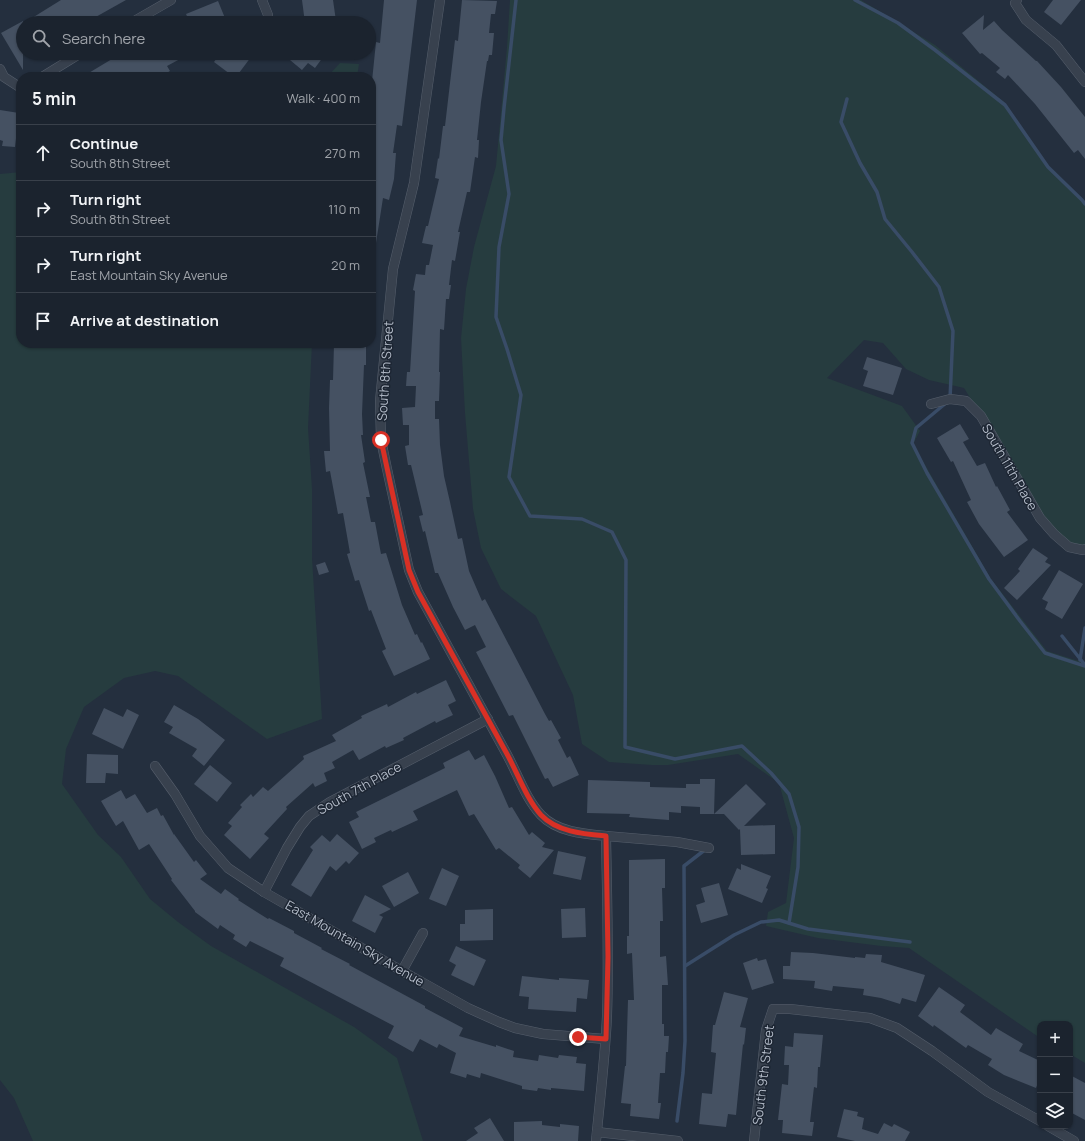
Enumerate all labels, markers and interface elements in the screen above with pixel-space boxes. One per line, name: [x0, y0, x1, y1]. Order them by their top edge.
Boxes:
search box: [16, 16, 376, 60]
icon: search: [30, 27, 52, 49]
text: Search here: [62, 28, 145, 49]
text: 5 min: [32, 87, 76, 110]
text: Walk · 400 m: [286, 89, 360, 107]
text: Continue: [70, 133, 138, 154]
icon: ahead: [32, 142, 54, 164]
text: 270 m: [325, 144, 360, 162]
text: South 8th Street: [70, 154, 170, 172]
text: Turn right: [70, 189, 141, 210]
icon: right: [32, 198, 54, 220]
text: 110 m: [328, 200, 360, 218]
text: South 8th Street: [70, 210, 170, 228]
text: Turn right: [70, 245, 141, 266]
icon: right: [32, 254, 54, 276]
text: 20 m: [331, 256, 360, 274]
text: East Mountain Sky Avenue: [70, 266, 228, 284]
icon: arrive: [32, 310, 54, 332]
text: Arrive at destination: [70, 310, 219, 331]
street label: South 8th Street: [373, 320, 397, 422]
street label: South 11th Place: [978, 420, 1042, 514]
route start: [372, 431, 390, 449]
street label: South 7th Place: [314, 757, 405, 819]
street label: East Mountain Sky Avenue: [282, 896, 428, 990]
map controls: [1037, 1021, 1073, 1129]
button: +: [1037, 1021, 1073, 1057]
street label: South 9th Street: [748, 1024, 778, 1126]
route end: [569, 1028, 587, 1046]
button: −: [1037, 1057, 1073, 1093]
button: layers: [1037, 1093, 1073, 1129]

